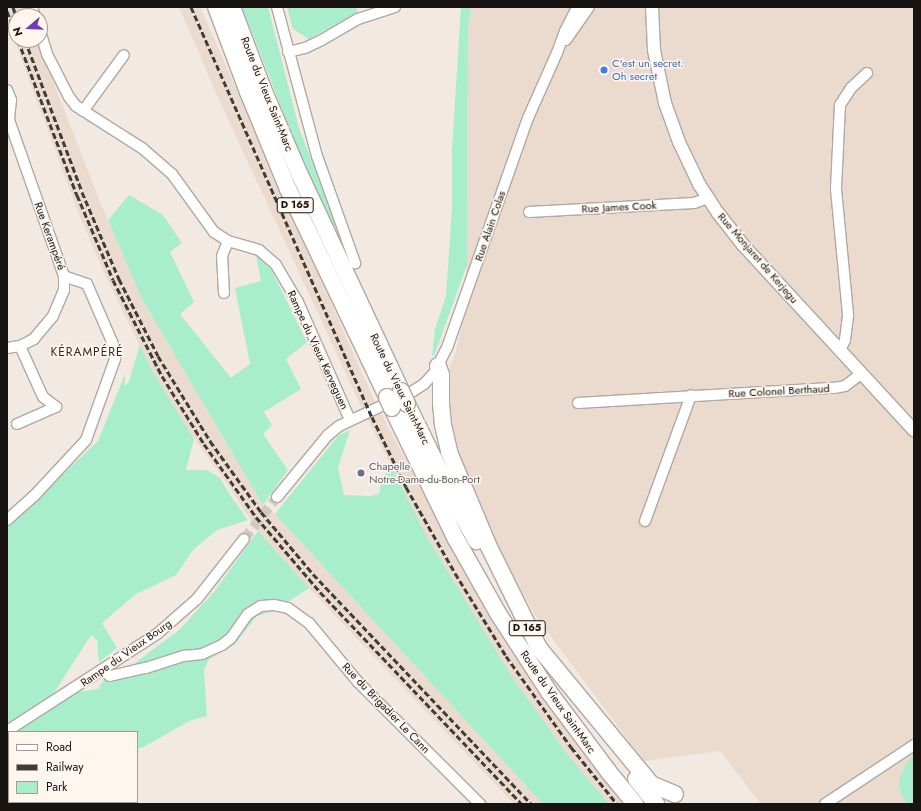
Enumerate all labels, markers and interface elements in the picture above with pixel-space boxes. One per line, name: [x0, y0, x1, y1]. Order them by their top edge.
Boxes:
north arrow: [8, 8, 48, 48]
text: N: [9, 25, 27, 38]
street label: Route du Vieux Saint-Marc: [238, 35, 296, 153]
place label: C'est un secret. Oh secret: [612, 57, 684, 83]
marker: C'est un secret. Oh secret: [599, 65, 609, 75]
street label: Rue Alain Colas: [472, 189, 508, 263]
road number: D 165: [276, 197, 314, 213]
street label: Rue James Cook: [581, 198, 657, 216]
street label: Rue Kerampéré: [32, 200, 68, 272]
street label: Rue Monjaret de Kerjegu: [715, 210, 801, 306]
street label: Rampe du Vieux Kerveguen: [285, 288, 351, 412]
street label: Route du Vieux Saint-Marc: [367, 331, 433, 447]
district label: KÉRAMPÉRÉ: [50, 346, 124, 360]
street label: Rue Colonel Berthaud: [728, 382, 830, 400]
place label: Chapelle Notre-Dame-du-Bon-Port: [369, 460, 480, 486]
marker: Chapelle Notre-Dame-du-Bon-Port: [356, 468, 366, 478]
street label: Rampe du Vieux Bourg: [78, 617, 174, 689]
road number: D 165: [508, 620, 546, 636]
street label: Route du Vieux Saint-Marc: [518, 648, 598, 756]
street label: Rue du Brigadier Le Cann: [339, 660, 433, 756]
legend: [8, 731, 138, 803]
text: Road: [46, 738, 72, 756]
text: Railway: [46, 758, 84, 776]
text: Park: [46, 778, 67, 796]

